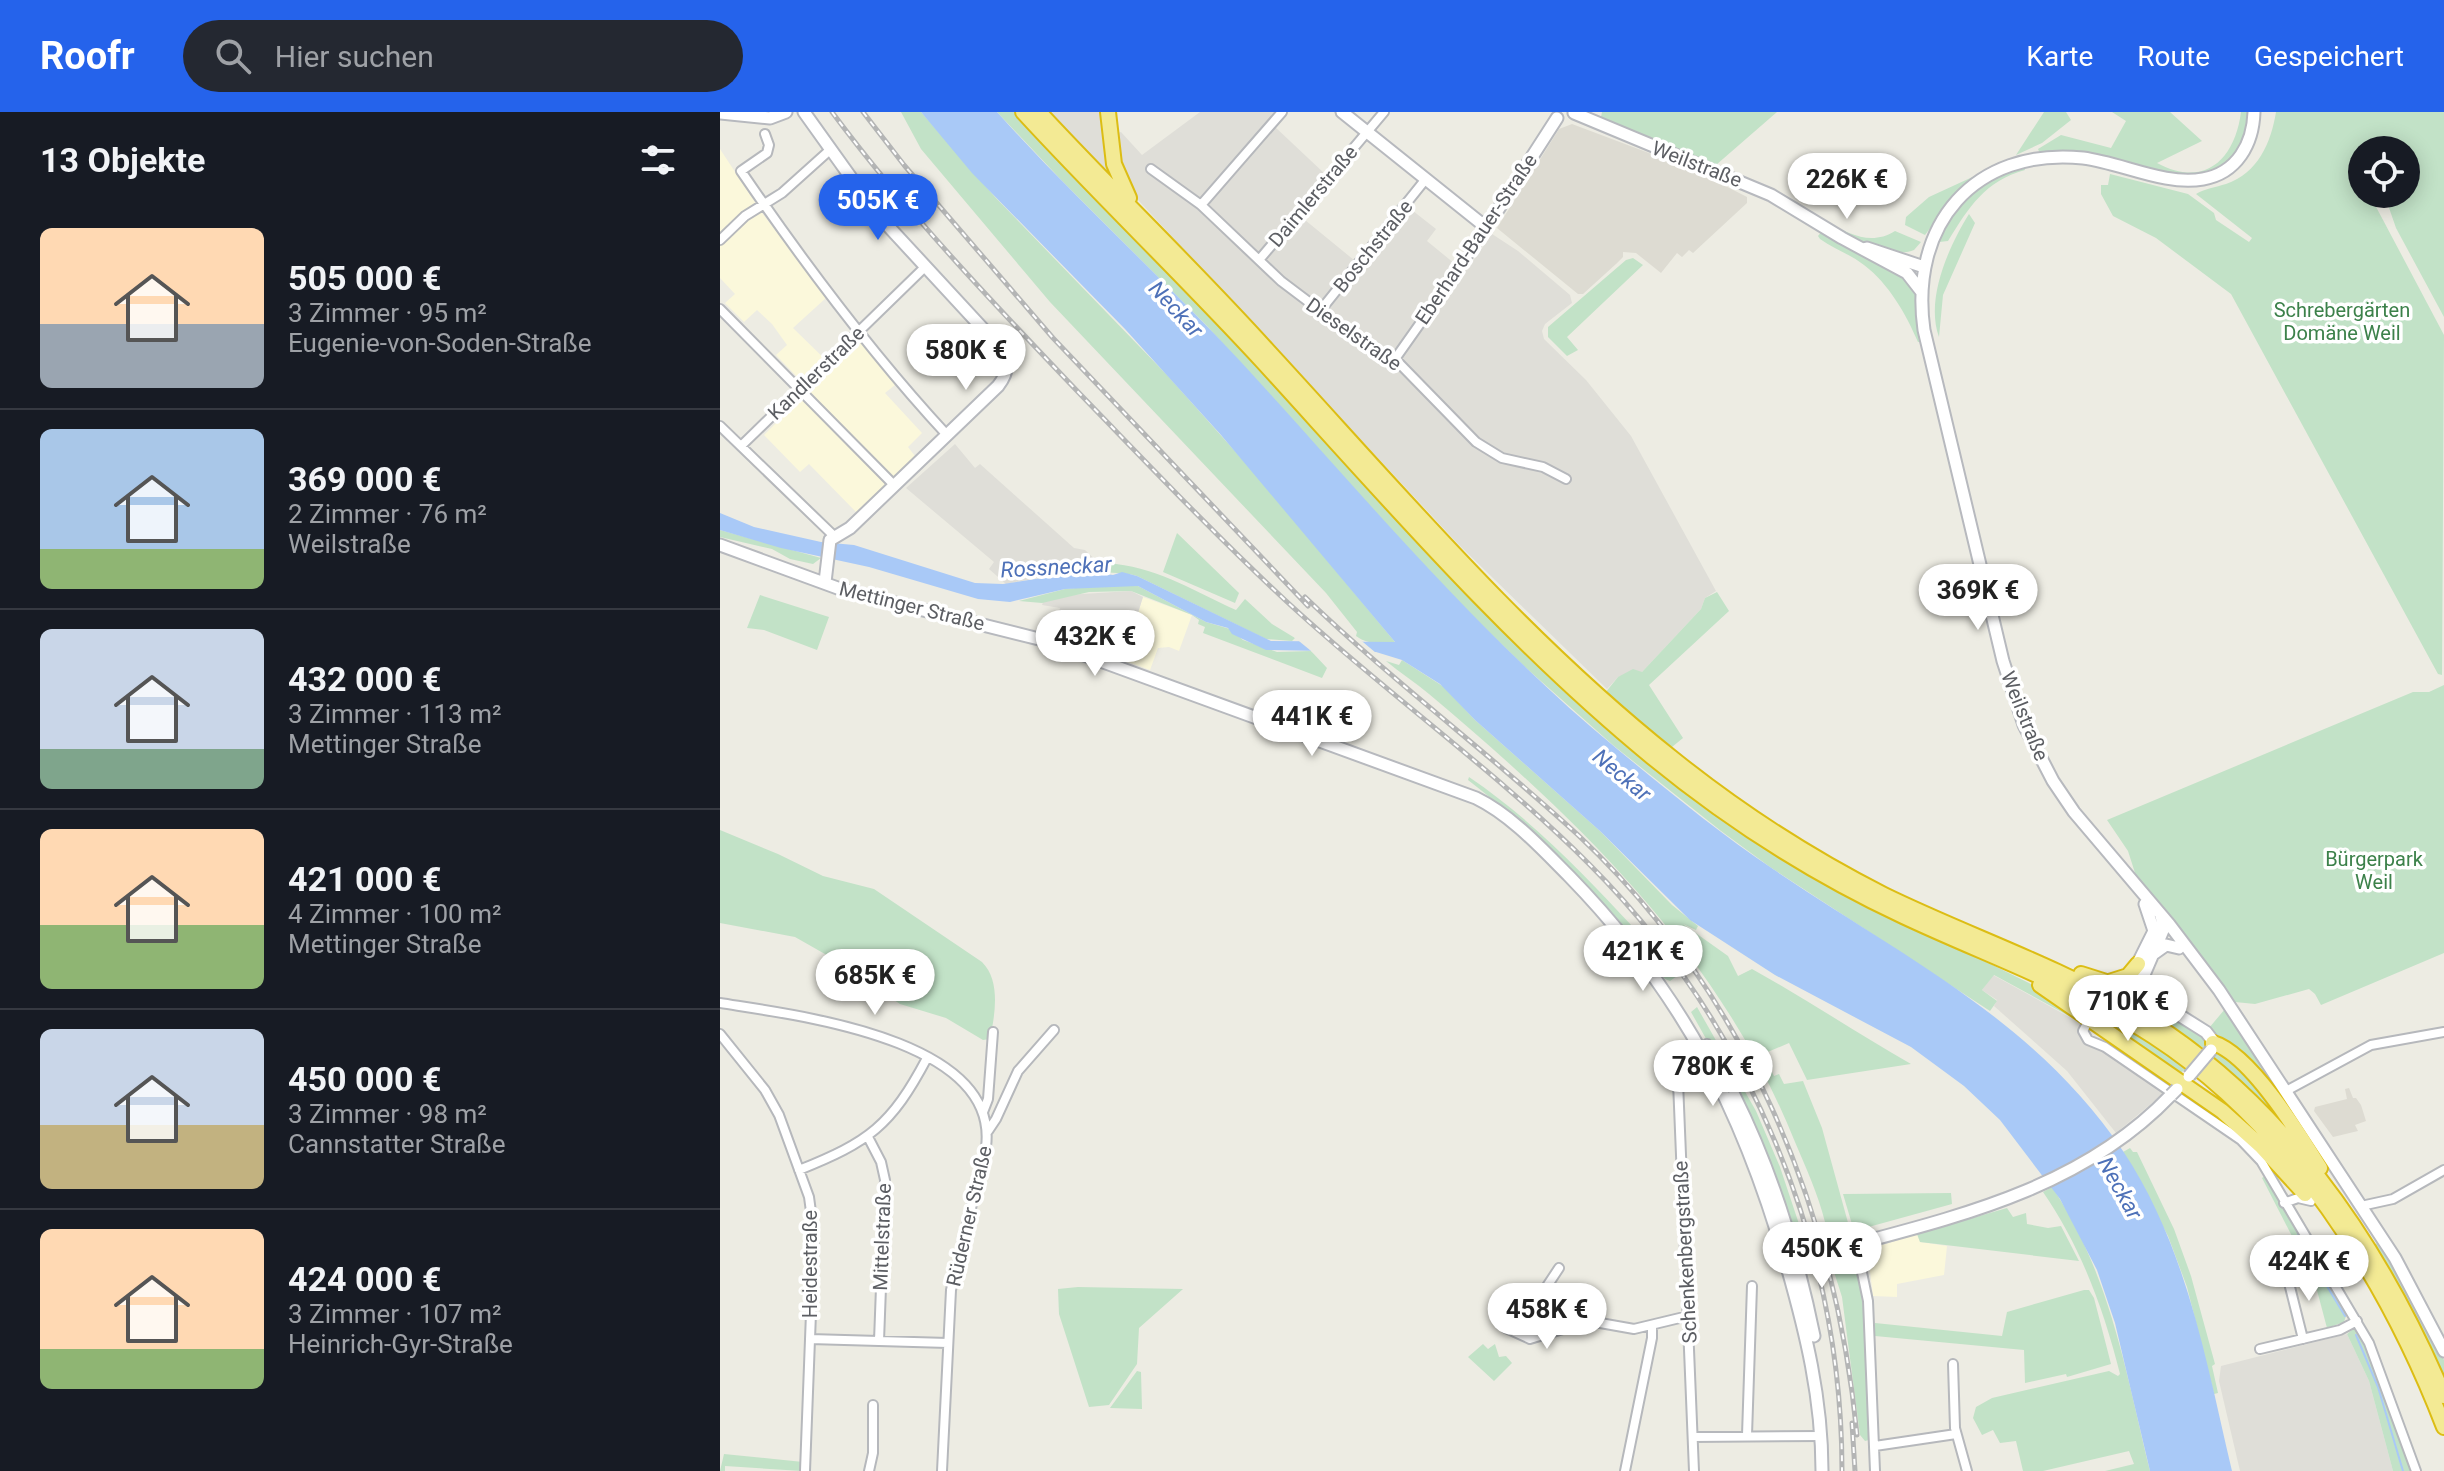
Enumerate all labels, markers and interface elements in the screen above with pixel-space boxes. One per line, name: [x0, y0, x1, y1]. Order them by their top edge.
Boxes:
search box: [183, 20, 743, 92]
text: Roofr: [40, 34, 135, 78]
icon: search: [211, 34, 255, 78]
text: Hier suchen: [275, 39, 434, 74]
text: Karte: [2026, 40, 2093, 73]
text: Route: [2137, 40, 2210, 73]
text: Gespeichert: [2254, 40, 2404, 73]
street label: Weilstraße: [1649, 136, 1745, 192]
map controls: [2348, 136, 2420, 208]
button: locate: [2348, 136, 2420, 208]
icon: filters: [636, 138, 680, 182]
text: 13 Objekte: [40, 140, 205, 180]
street label: Daimlerstraße: [1264, 140, 1362, 252]
street label: Eberhard-Bauer-Straße: [1410, 149, 1542, 329]
pin: 226K €: [1782, 153, 1912, 221]
text: 226K €: [1806, 164, 1888, 194]
pin: 505K €: [813, 174, 943, 242]
text: 505K €: [837, 185, 919, 215]
street label: Boschstraße: [1328, 195, 1418, 297]
text: 505 000 €: [288, 258, 441, 298]
icon: home: [104, 260, 200, 356]
water label: Neckar: [1144, 276, 1209, 343]
street label: Dieselstraße: [1302, 292, 1406, 376]
text: 3 Zimmer · 95 m²: [288, 298, 487, 328]
park label: Schrebergärten Domäne Weil: [2274, 298, 2410, 345]
street label: Kandlerstraße: [763, 321, 869, 425]
pin: 580K €: [901, 324, 1031, 392]
text: Eugenie-von-Soden-Straße: [288, 328, 592, 358]
text: 580K €: [925, 335, 1007, 365]
text: 369 000 €: [288, 459, 441, 499]
icon: home: [104, 461, 200, 557]
text: 2 Zimmer · 76 m²: [288, 499, 487, 529]
text: Weilstraße: [288, 529, 411, 559]
water label: Rossneckar: [1000, 552, 1113, 582]
pin: 369K €: [1913, 564, 2043, 632]
text: 369K €: [1937, 575, 2019, 605]
street label: Mettinger Straße: [837, 576, 987, 636]
pin: 432K €: [1030, 610, 1160, 678]
text: 432K €: [1054, 621, 1136, 651]
text: 432 000 €: [288, 659, 441, 699]
icon: home: [104, 661, 200, 757]
street label: Weilstraße: [1996, 668, 2054, 764]
pin: 441K €: [1247, 690, 1377, 758]
text: 3 Zimmer · 113 m²: [288, 699, 501, 729]
text: 441K €: [1271, 701, 1353, 731]
text: Mettinger Straße: [288, 729, 481, 759]
water label: Neckar: [1588, 744, 1656, 807]
park label: Bürgerpark Weil: [2325, 847, 2424, 894]
text: 421 000 €: [288, 859, 441, 899]
icon: home: [104, 861, 200, 957]
text: 4 Zimmer · 100 m²: [288, 899, 501, 929]
pin: 421K €: [1578, 925, 1708, 993]
text: Mettinger Straße: [288, 929, 481, 959]
text: 421K €: [1602, 936, 1684, 966]
pin: 685K €: [810, 949, 940, 1017]
text: 685K €: [834, 960, 916, 990]
pin: 710K €: [2063, 975, 2193, 1043]
text: 710K €: [2087, 986, 2169, 1016]
pin: 780K €: [1648, 1040, 1778, 1108]
text: 780K €: [1672, 1051, 1754, 1081]
text: 450 000 €: [288, 1059, 441, 1099]
icon: home: [104, 1061, 200, 1157]
text: 3 Zimmer · 98 m²: [288, 1099, 487, 1129]
text: Cannstatter Straße: [288, 1129, 506, 1159]
street label: Rüderner Straße: [941, 1143, 997, 1289]
water label: Neckar: [2093, 1152, 2148, 1224]
street label: Schenkenbergstraße: [1668, 1160, 1702, 1344]
street label: Mittelstraße: [868, 1183, 896, 1291]
street label: Heidestraße: [798, 1210, 822, 1318]
pin: 450K €: [1757, 1222, 1887, 1290]
text: 450K €: [1781, 1233, 1863, 1263]
pin: 424K €: [2244, 1235, 2374, 1303]
text: 424K €: [2268, 1246, 2350, 1276]
text: 424 000 €: [288, 1259, 441, 1299]
icon: home: [104, 1261, 200, 1357]
pin: 458K €: [1482, 1283, 1612, 1351]
text: 458K €: [1506, 1294, 1588, 1324]
text: 3 Zimmer · 107 m²: [288, 1299, 501, 1329]
text: Heinrich-Gyr-Straße: [288, 1329, 513, 1359]

